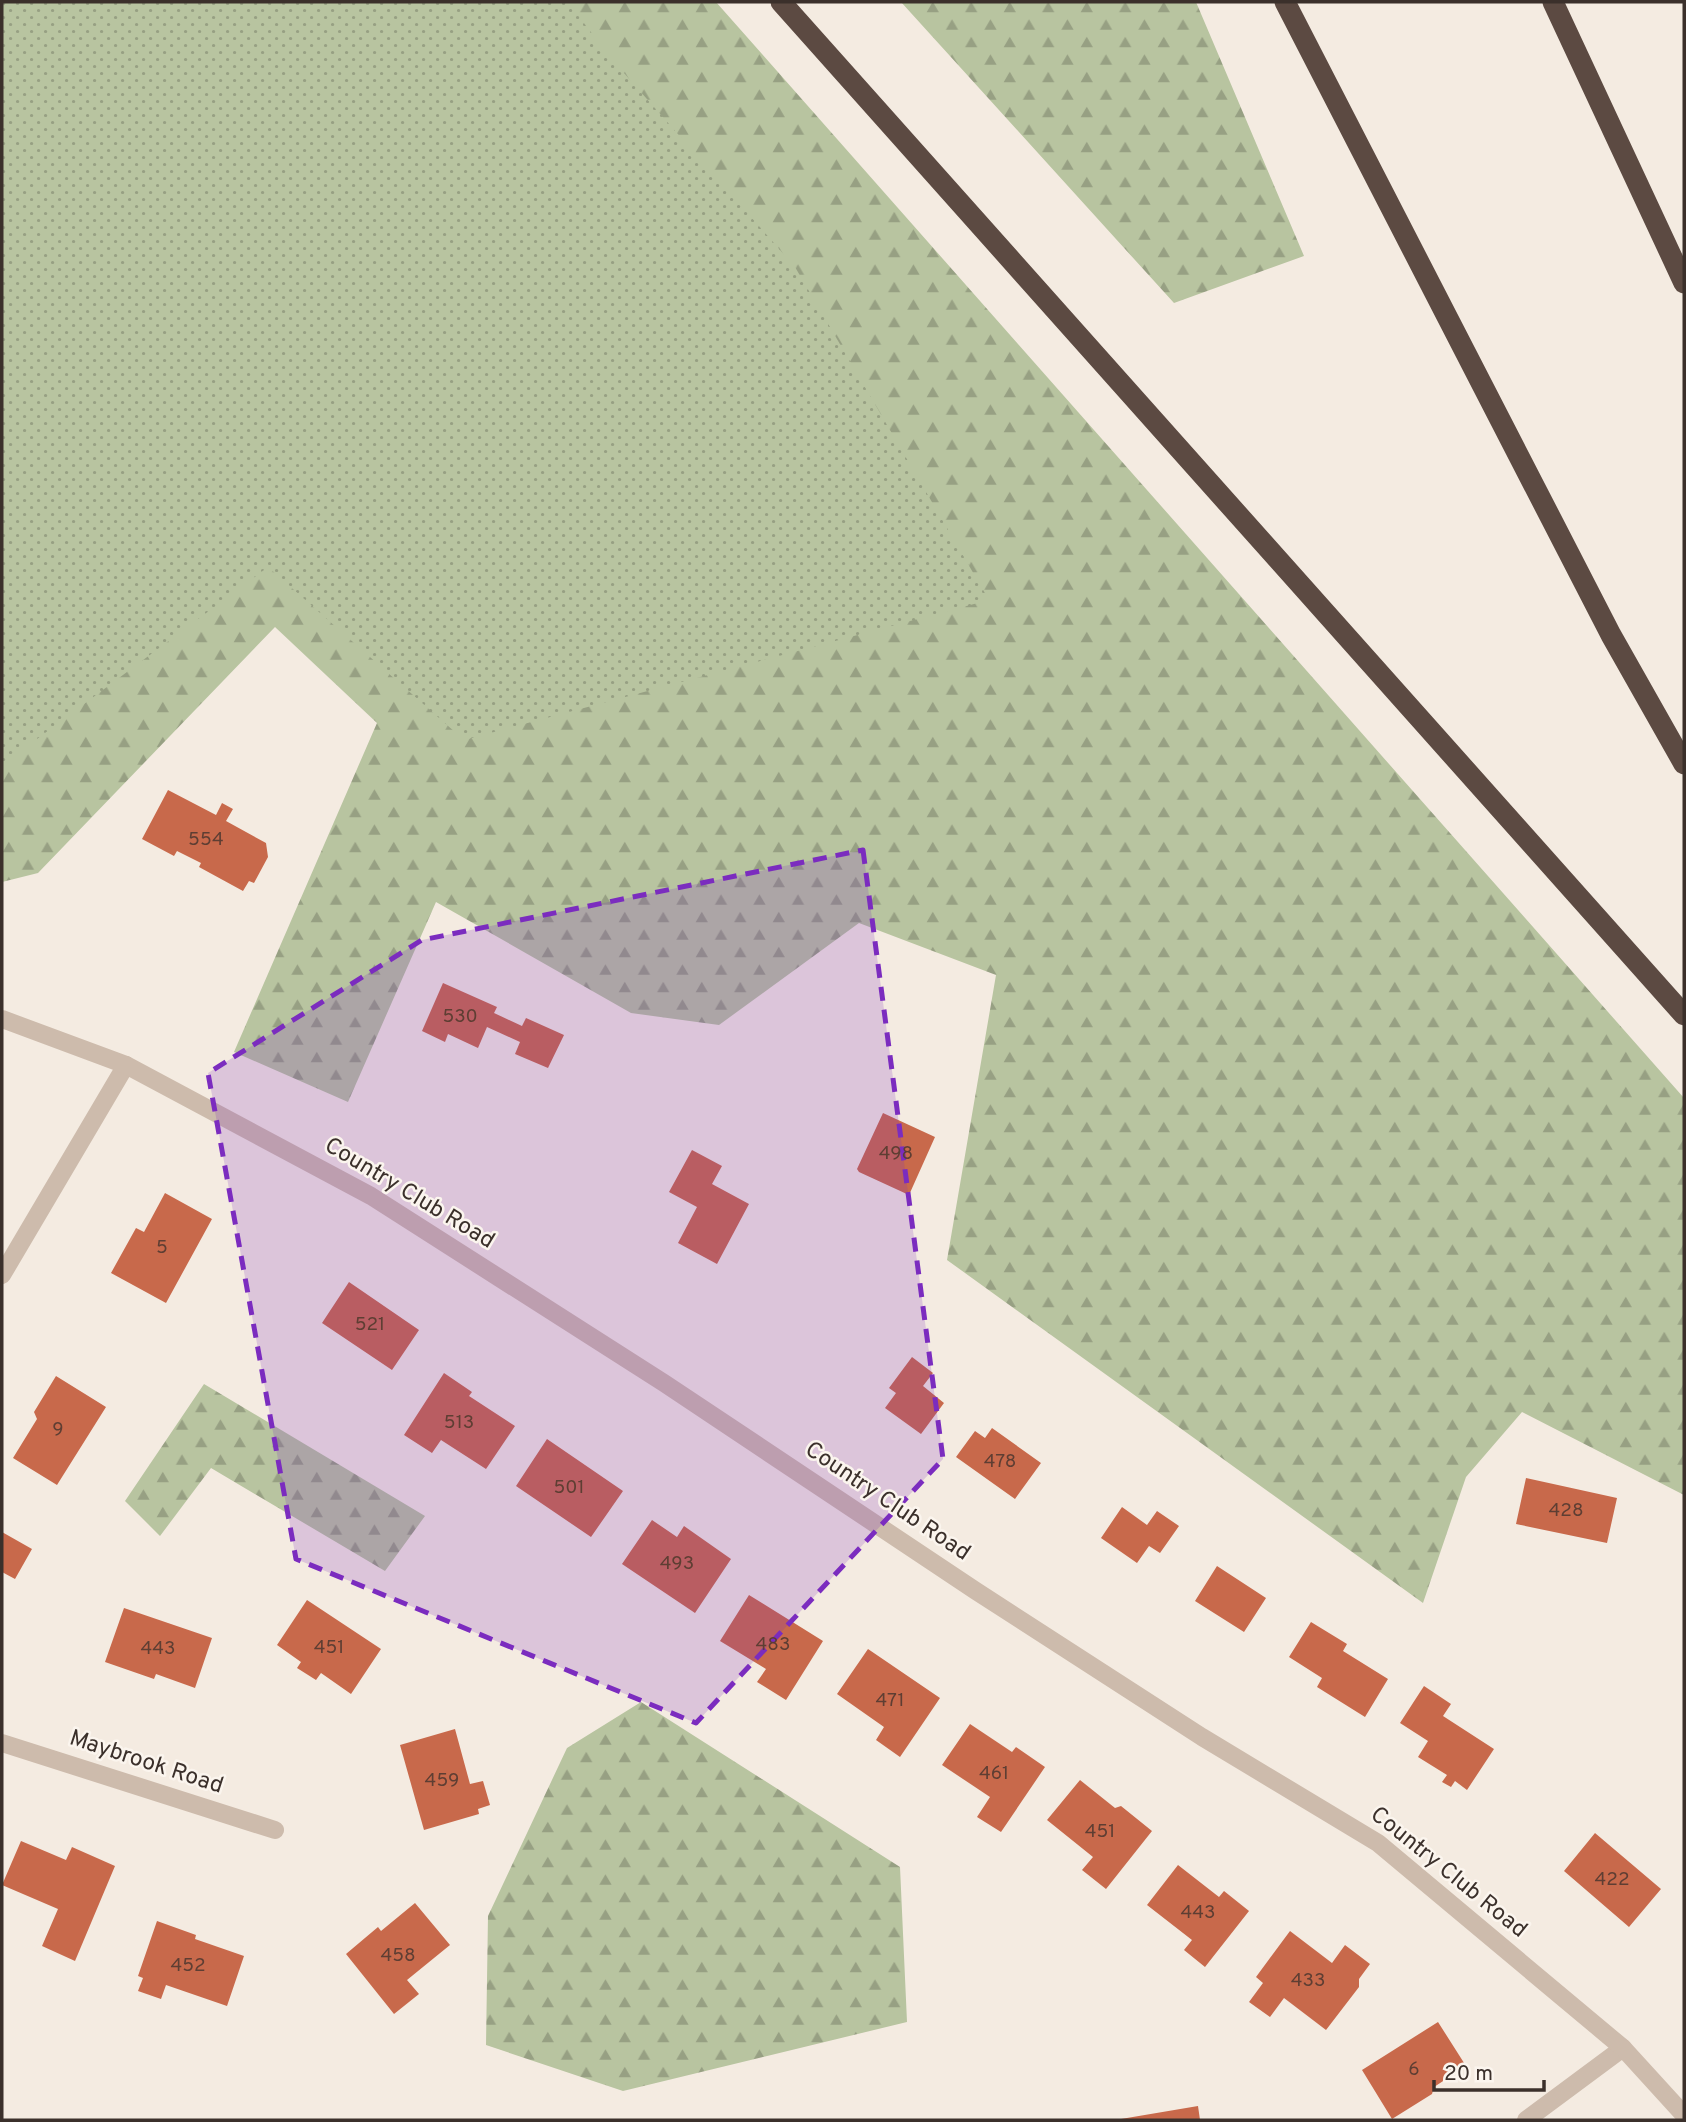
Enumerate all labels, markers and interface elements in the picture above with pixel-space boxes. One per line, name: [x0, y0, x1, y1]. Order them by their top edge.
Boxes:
house number: 554: [188, 828, 224, 852]
house number: 530: [442, 1005, 478, 1029]
street label: Country Club Road: [319, 1132, 499, 1256]
house number: 498: [879, 1142, 913, 1166]
house number: 5: [156, 1236, 168, 1260]
house number: 521: [355, 1313, 385, 1337]
house number: 513: [444, 1411, 474, 1435]
house number: 9: [52, 1418, 64, 1442]
street label: Country Club Road: [799, 1436, 975, 1568]
house number: 478: [984, 1450, 1016, 1474]
house number: 501: [553, 1476, 585, 1500]
house number: 428: [1548, 1499, 1584, 1523]
house number: 493: [660, 1552, 694, 1576]
house number: 483: [756, 1633, 790, 1657]
house number: 451: [314, 1636, 344, 1660]
house number: 443: [140, 1637, 176, 1661]
house number: 471: [876, 1689, 904, 1713]
street label: Maybrook Road: [65, 1724, 227, 1802]
house number: 461: [979, 1762, 1009, 1786]
house number: 459: [425, 1769, 459, 1793]
street label: Country Club Road: [1364, 1801, 1532, 1945]
house number: 451: [1085, 1820, 1115, 1844]
house number: 422: [1594, 1868, 1630, 1892]
house number: 443: [1180, 1901, 1216, 1925]
house number: 458: [380, 1944, 416, 1968]
house number: 452: [170, 1954, 206, 1978]
house number: 433: [1291, 1969, 1325, 1993]
scale bar: [1434, 2048, 1544, 2092]
house number: 6: [1408, 2058, 1420, 2082]
text: 20 m: [1444, 2061, 1493, 2088]

